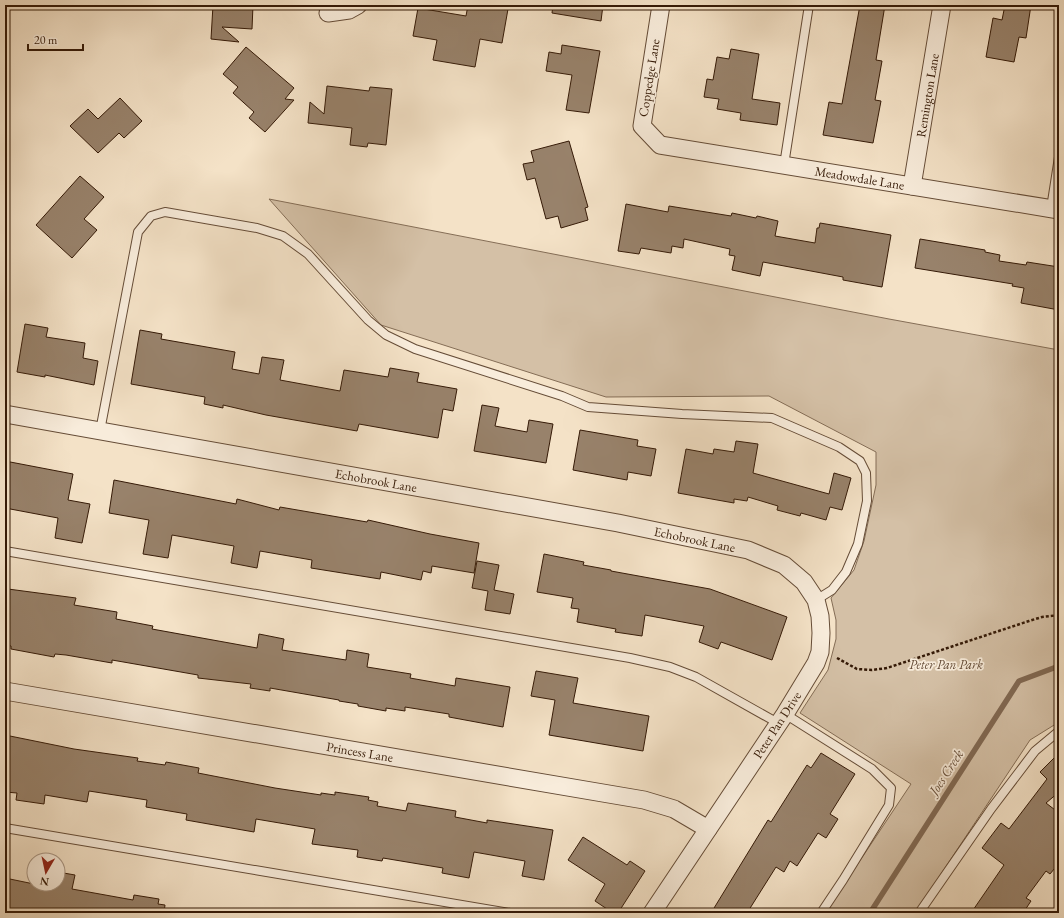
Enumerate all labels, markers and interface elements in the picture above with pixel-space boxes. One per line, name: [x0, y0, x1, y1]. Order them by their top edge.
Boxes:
scale bar: [28, 26, 83, 52]
text: 20 m: [34, 32, 58, 48]
street label: Coppedge Lane: [634, 38, 664, 118]
street label: Remington Lane: [912, 52, 942, 139]
street label: Meadowdale Lane: [814, 162, 906, 193]
street label: Echobrook Lane: [334, 464, 418, 496]
street label: Echobrook Lane: [653, 522, 737, 556]
park label: Peter Pan Park: [909, 656, 983, 673]
street label: Peter Pan Drive: [749, 688, 805, 762]
street label: Princess Lane: [325, 737, 395, 766]
water label: Joes Creek: [923, 745, 968, 801]
north arrow: [26, 852, 66, 892]
text: N: [39, 874, 50, 889]

